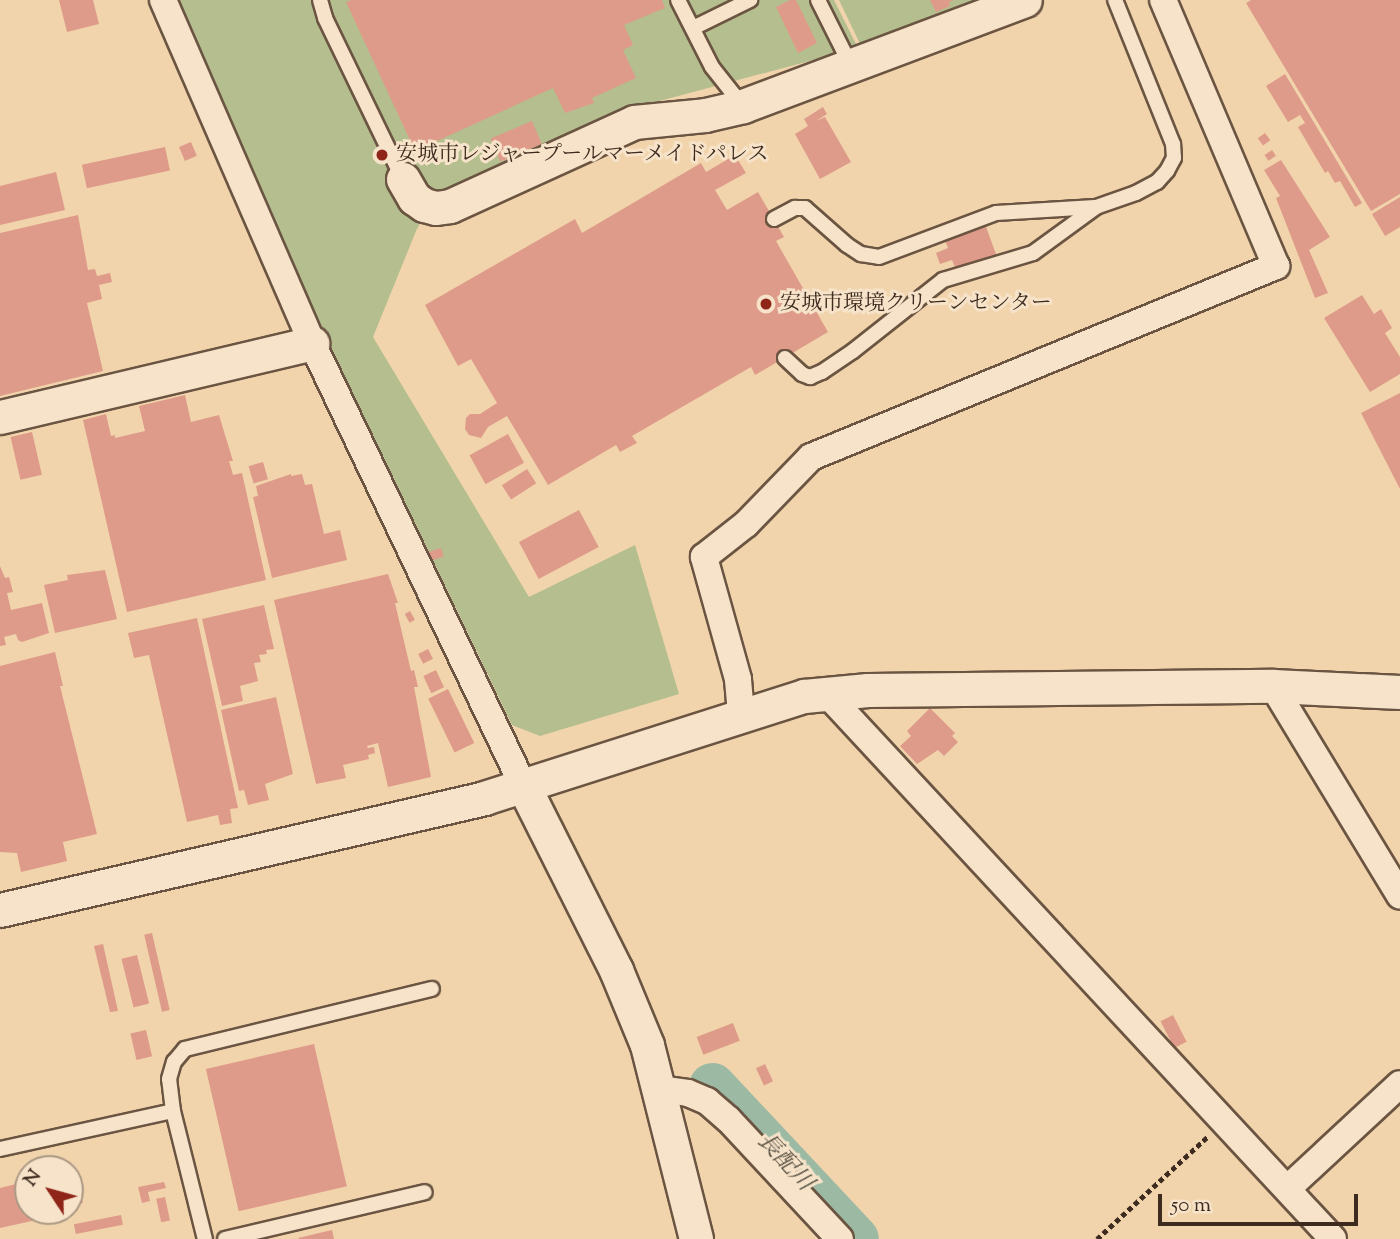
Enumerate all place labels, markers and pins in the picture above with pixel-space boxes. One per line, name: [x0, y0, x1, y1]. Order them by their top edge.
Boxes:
place label: 安城市レジャープールマーメイドパレス: [396, 142, 773, 168]
marker: 安城市レジャープールマーメイドパレス: [374, 147, 390, 163]
place label: 安城市環境クリーンセンター: [780, 291, 1053, 317]
marker: 安城市環境クリーンセンター: [758, 296, 774, 312]

